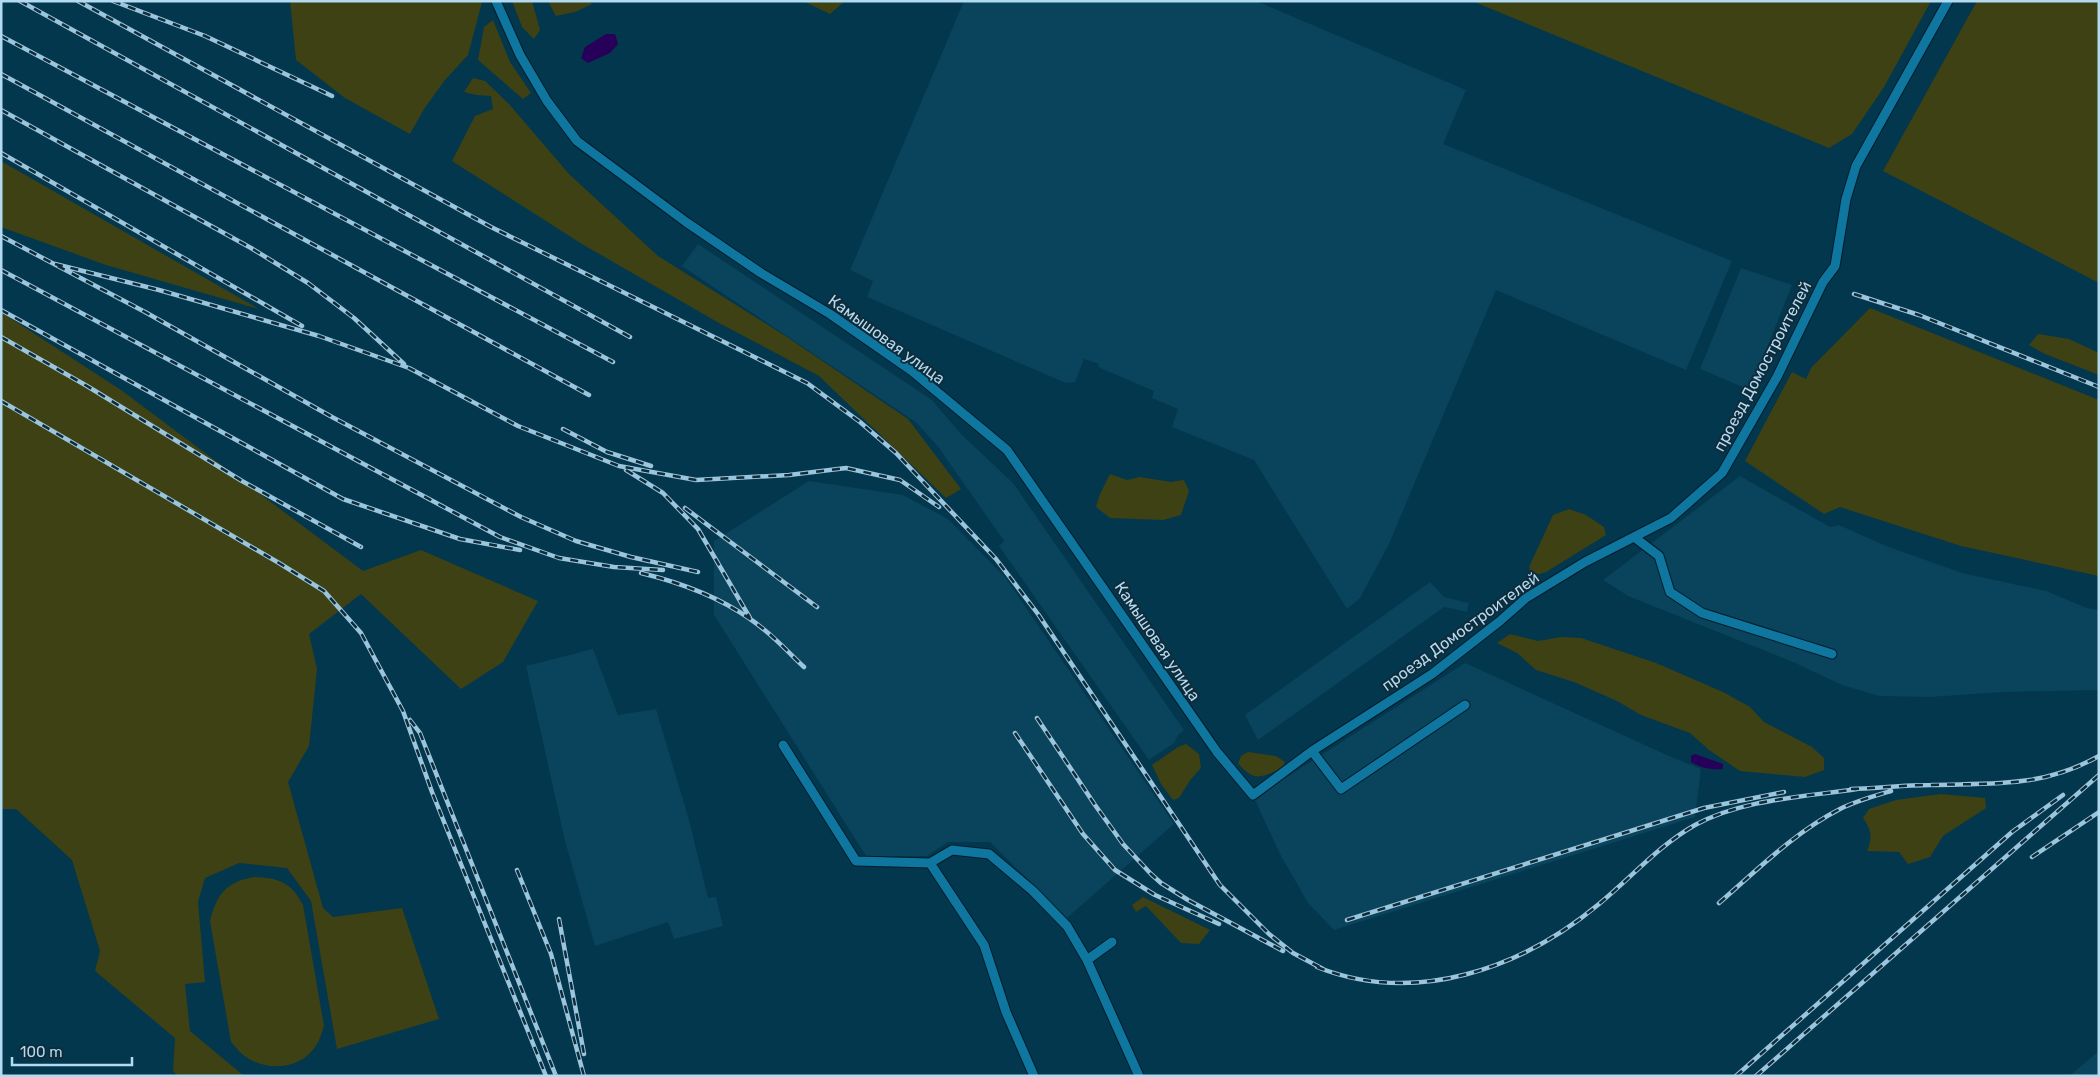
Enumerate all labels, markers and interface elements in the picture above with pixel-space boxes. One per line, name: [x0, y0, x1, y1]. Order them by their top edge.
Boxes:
street label: проезд Домостроителей: [1709, 278, 1815, 455]
street label: Камышовая улица: [825, 291, 949, 388]
street label: проезд Домостроителей: [1378, 568, 1543, 695]
street label: Камышовая улица: [1111, 578, 1204, 704]
scale bar: [12, 1034, 132, 1066]
text: 100 m: [20, 1043, 62, 1061]

